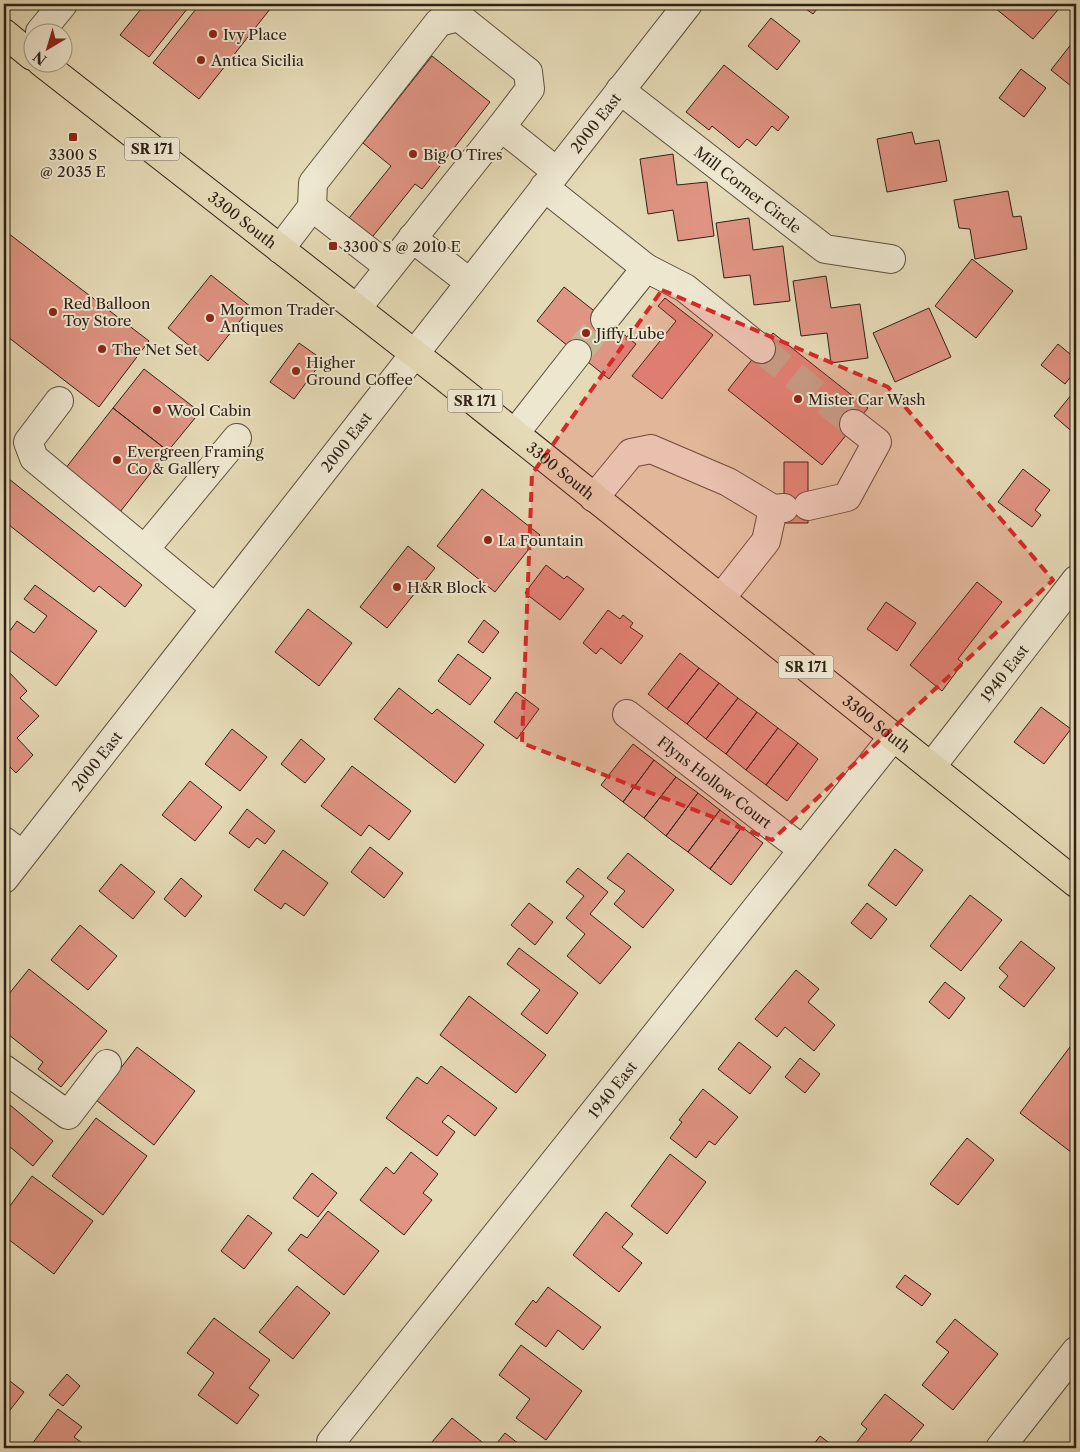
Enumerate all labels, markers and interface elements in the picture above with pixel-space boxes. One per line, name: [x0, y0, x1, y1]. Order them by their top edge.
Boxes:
north arrow: [22, 22, 72, 72]
place label: Ivy Place: [223, 25, 287, 44]
marker: Ivy Place: [207, 28, 219, 40]
text: N: [30, 47, 50, 69]
place label: Antica Sicilia: [210, 51, 304, 70]
marker: Antica Sicilia: [195, 54, 207, 66]
street label: 2000 East: [566, 88, 625, 157]
marker: 3300 S @ 2035 E: [67, 131, 79, 143]
road number: SR 171: [124, 138, 180, 160]
street label: Mill Corner Circle: [691, 142, 805, 237]
place label: 3300 S @ 2035 E: [40, 145, 106, 181]
place label: Big O Tires: [423, 145, 503, 164]
marker: Big O Tires: [407, 148, 419, 160]
street label: 3300 South: [205, 187, 281, 253]
place label: 3300 S @ 2010 E: [343, 237, 461, 256]
marker: 3300 S @ 2010 E: [327, 240, 339, 252]
place label: Red Balloon Toy Store: [63, 294, 151, 330]
place label: Mormon Trader Antiques: [219, 300, 335, 336]
marker: Red Balloon Toy Store: [47, 306, 59, 318]
marker: Mormon Trader Antiques: [204, 312, 216, 324]
place label: Jiffy Lube: [594, 324, 665, 343]
marker: Jiffy Lube: [580, 327, 592, 339]
place label: The Net Set: [112, 340, 198, 359]
marker: The Net Set: [96, 343, 108, 355]
place label: Higher Ground Coffee: [306, 353, 413, 389]
marker: Higher Ground Coffee: [290, 365, 302, 377]
road number: SR 171: [448, 390, 502, 412]
place label: Mister Car Wash: [808, 390, 926, 409]
marker: Mister Car Wash: [792, 393, 804, 405]
place label: Wool Cabin: [166, 401, 252, 420]
marker: Wool Cabin: [151, 404, 163, 416]
street label: 2000 East: [316, 407, 376, 476]
street label: 3300 South: [523, 437, 599, 504]
place label: Evergreen Framing Co & Gallery: [127, 442, 264, 478]
marker: Evergreen Framing Co & Gallery: [111, 454, 123, 466]
place label: La Fountain: [498, 531, 584, 550]
marker: La Fountain: [482, 534, 494, 546]
place label: H&R Block: [407, 578, 488, 597]
marker: H&R Block: [391, 581, 403, 593]
street label: 1940 East: [976, 640, 1032, 705]
road number: SR 171: [778, 656, 834, 679]
street label: 3300 South: [839, 691, 915, 757]
street label: 2000 East: [67, 726, 126, 795]
street label: Flyns Hollow Court: [654, 732, 776, 832]
street label: 1940 East: [584, 1057, 641, 1122]

